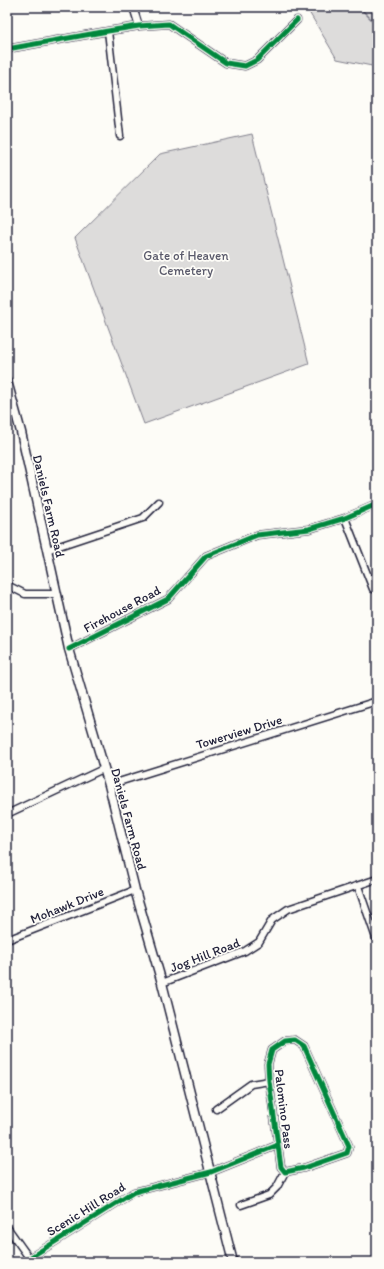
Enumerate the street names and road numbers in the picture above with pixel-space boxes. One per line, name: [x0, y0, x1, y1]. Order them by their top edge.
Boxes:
street label: Daniels Farm Road: [30, 453, 68, 559]
street label: Firehouse Road: [81, 582, 163, 636]
street label: Towerview Drive: [194, 712, 284, 752]
street label: Daniels Farm Road: [108, 766, 150, 872]
street label: Mohawk Drive: [28, 883, 106, 927]
street label: Jog Hill Road: [168, 935, 242, 975]
street label: Palomino Pass: [272, 1068, 296, 1150]
street label: Scenic Hill Road: [44, 1179, 128, 1239]

